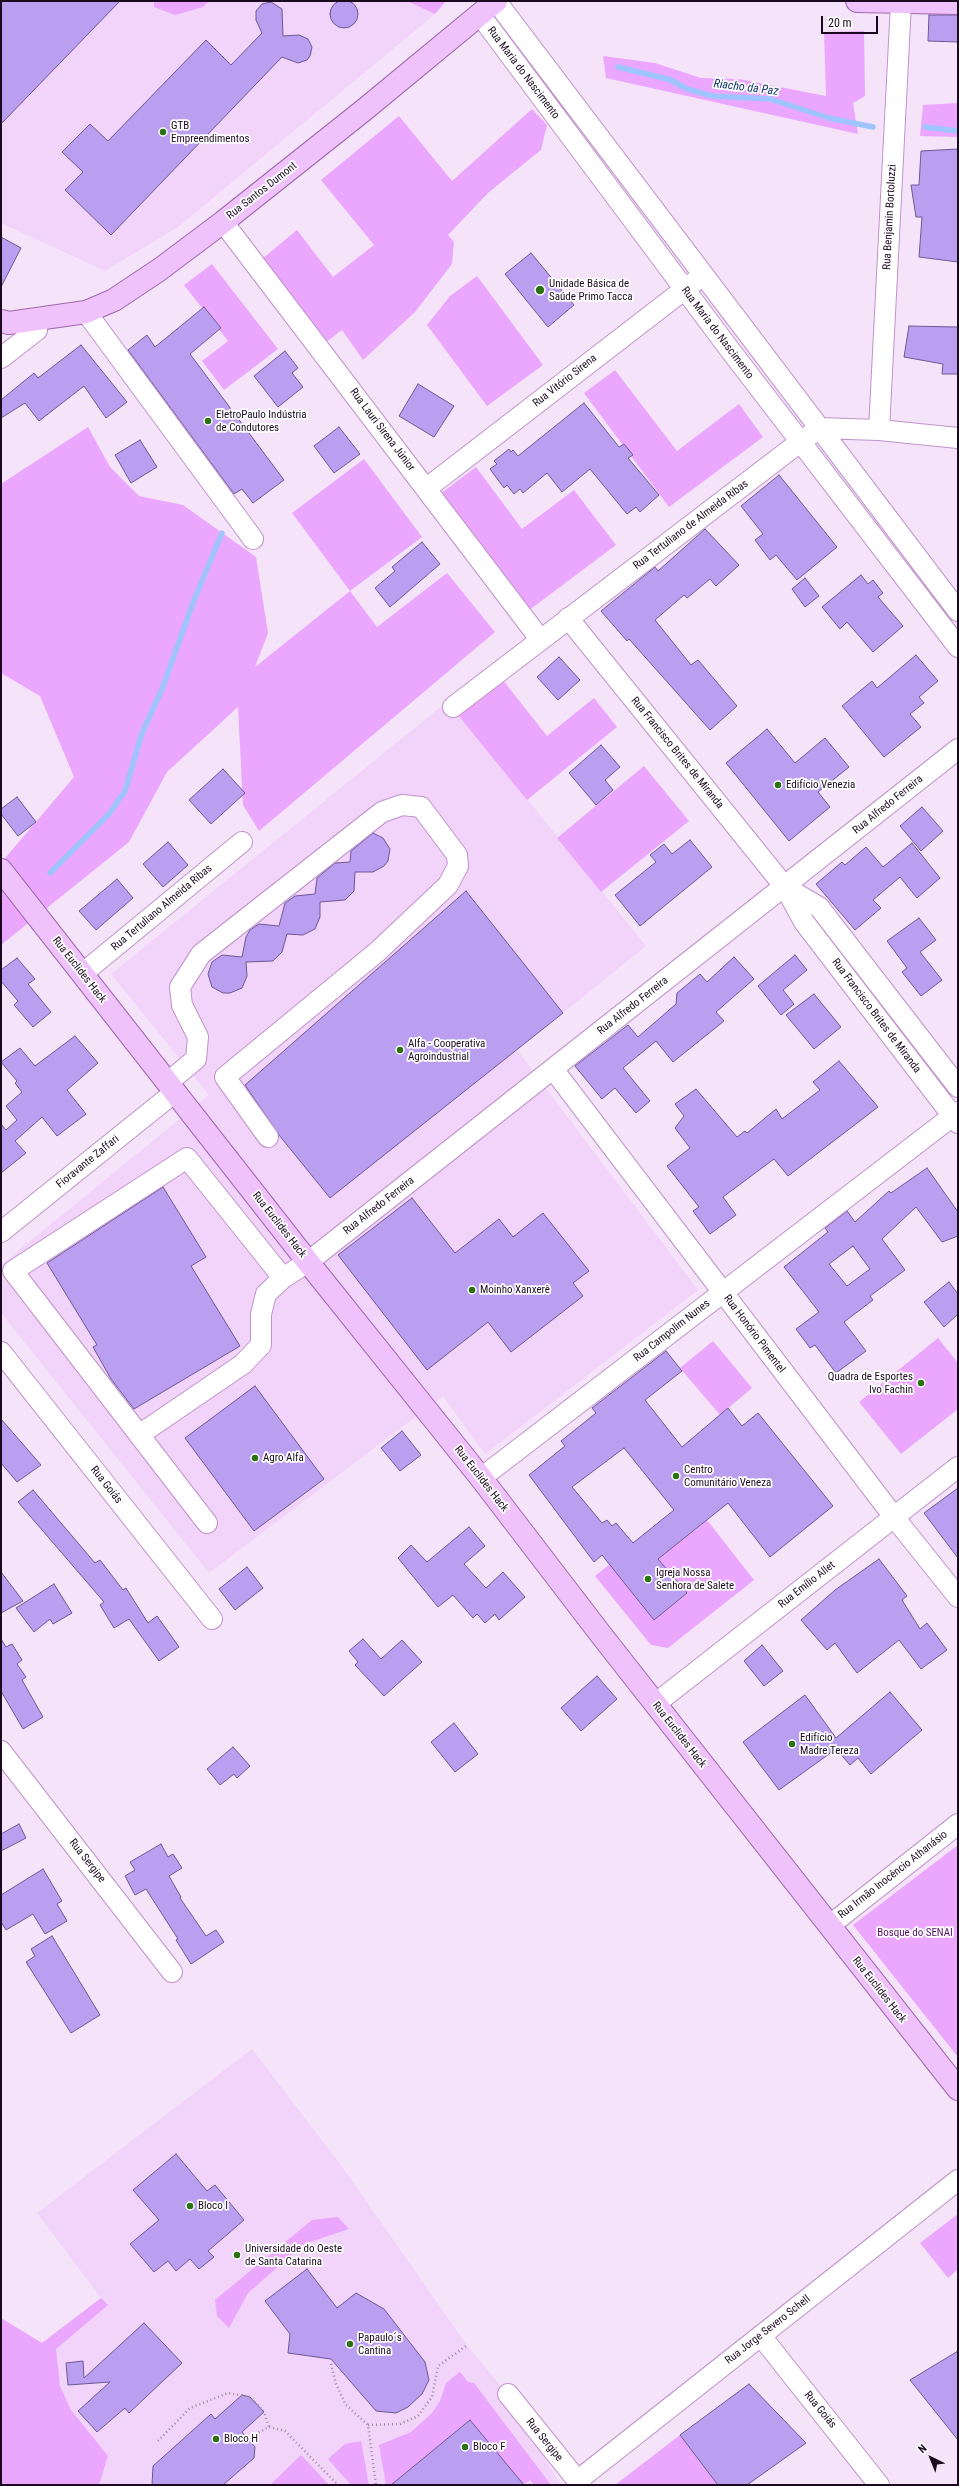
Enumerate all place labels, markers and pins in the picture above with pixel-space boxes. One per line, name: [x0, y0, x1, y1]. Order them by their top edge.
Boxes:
place label: GTB Empreendimentos: [171, 119, 249, 145]
marker: GTB Empreendimentos: [158, 127, 168, 137]
place label: Unidade Básica de Saúde Primo Tacca: [549, 277, 633, 303]
marker: Unidade Básica de Saúde Primo Tacca: [534, 284, 546, 296]
place label: EletroPaulo Indústria de Condutores: [216, 408, 307, 434]
marker: EletroPaulo Indústria de Condutores: [203, 416, 213, 426]
place label: Edifício Venezia: [786, 778, 855, 792]
marker: Edifício Venezia: [773, 780, 783, 790]
place label: Alfa - Cooperativa Agroindustrial: [408, 1037, 485, 1063]
marker: Alfa - Cooperativa Agroindustrial: [395, 1045, 405, 1055]
place label: Moinho Xanxerê: [480, 1283, 550, 1297]
marker: Moinho Xanxerê: [467, 1285, 477, 1295]
place label: Quadra de Esportes Ivo Fachin: [828, 1370, 913, 1396]
marker: Quadra de Esportes Ivo Fachin: [916, 1378, 926, 1388]
place label: Agro Alfa: [263, 1451, 304, 1465]
marker: Agro Alfa: [250, 1453, 260, 1463]
place label: Centro Comunitário Veneza: [684, 1463, 771, 1489]
marker: Centro Comunitário Veneza: [671, 1471, 681, 1481]
place label: Igreja Nossa Senhora de Salete: [656, 1566, 734, 1592]
marker: Igreja Nossa Senhora de Salete: [643, 1574, 653, 1584]
place label: Edifício Madre Tereza: [800, 1731, 859, 1757]
marker: Edifício Madre Tereza: [787, 1739, 797, 1749]
place label: Bloco I: [198, 2199, 228, 2213]
marker: Bloco I: [185, 2201, 195, 2211]
place label: Universidade do Oeste de Santa Catarina: [245, 2242, 342, 2268]
marker: Universidade do Oeste de Santa Catarina: [232, 2250, 242, 2260]
place label: Papaulo´s Cantina: [358, 2331, 402, 2357]
marker: Papaulo´s Cantina: [345, 2339, 355, 2349]
place label: Bloco H: [224, 2432, 258, 2446]
marker: Bloco H: [211, 2434, 221, 2444]
place label: Bloco F: [473, 2440, 505, 2454]
marker: Bloco F: [460, 2442, 470, 2452]

